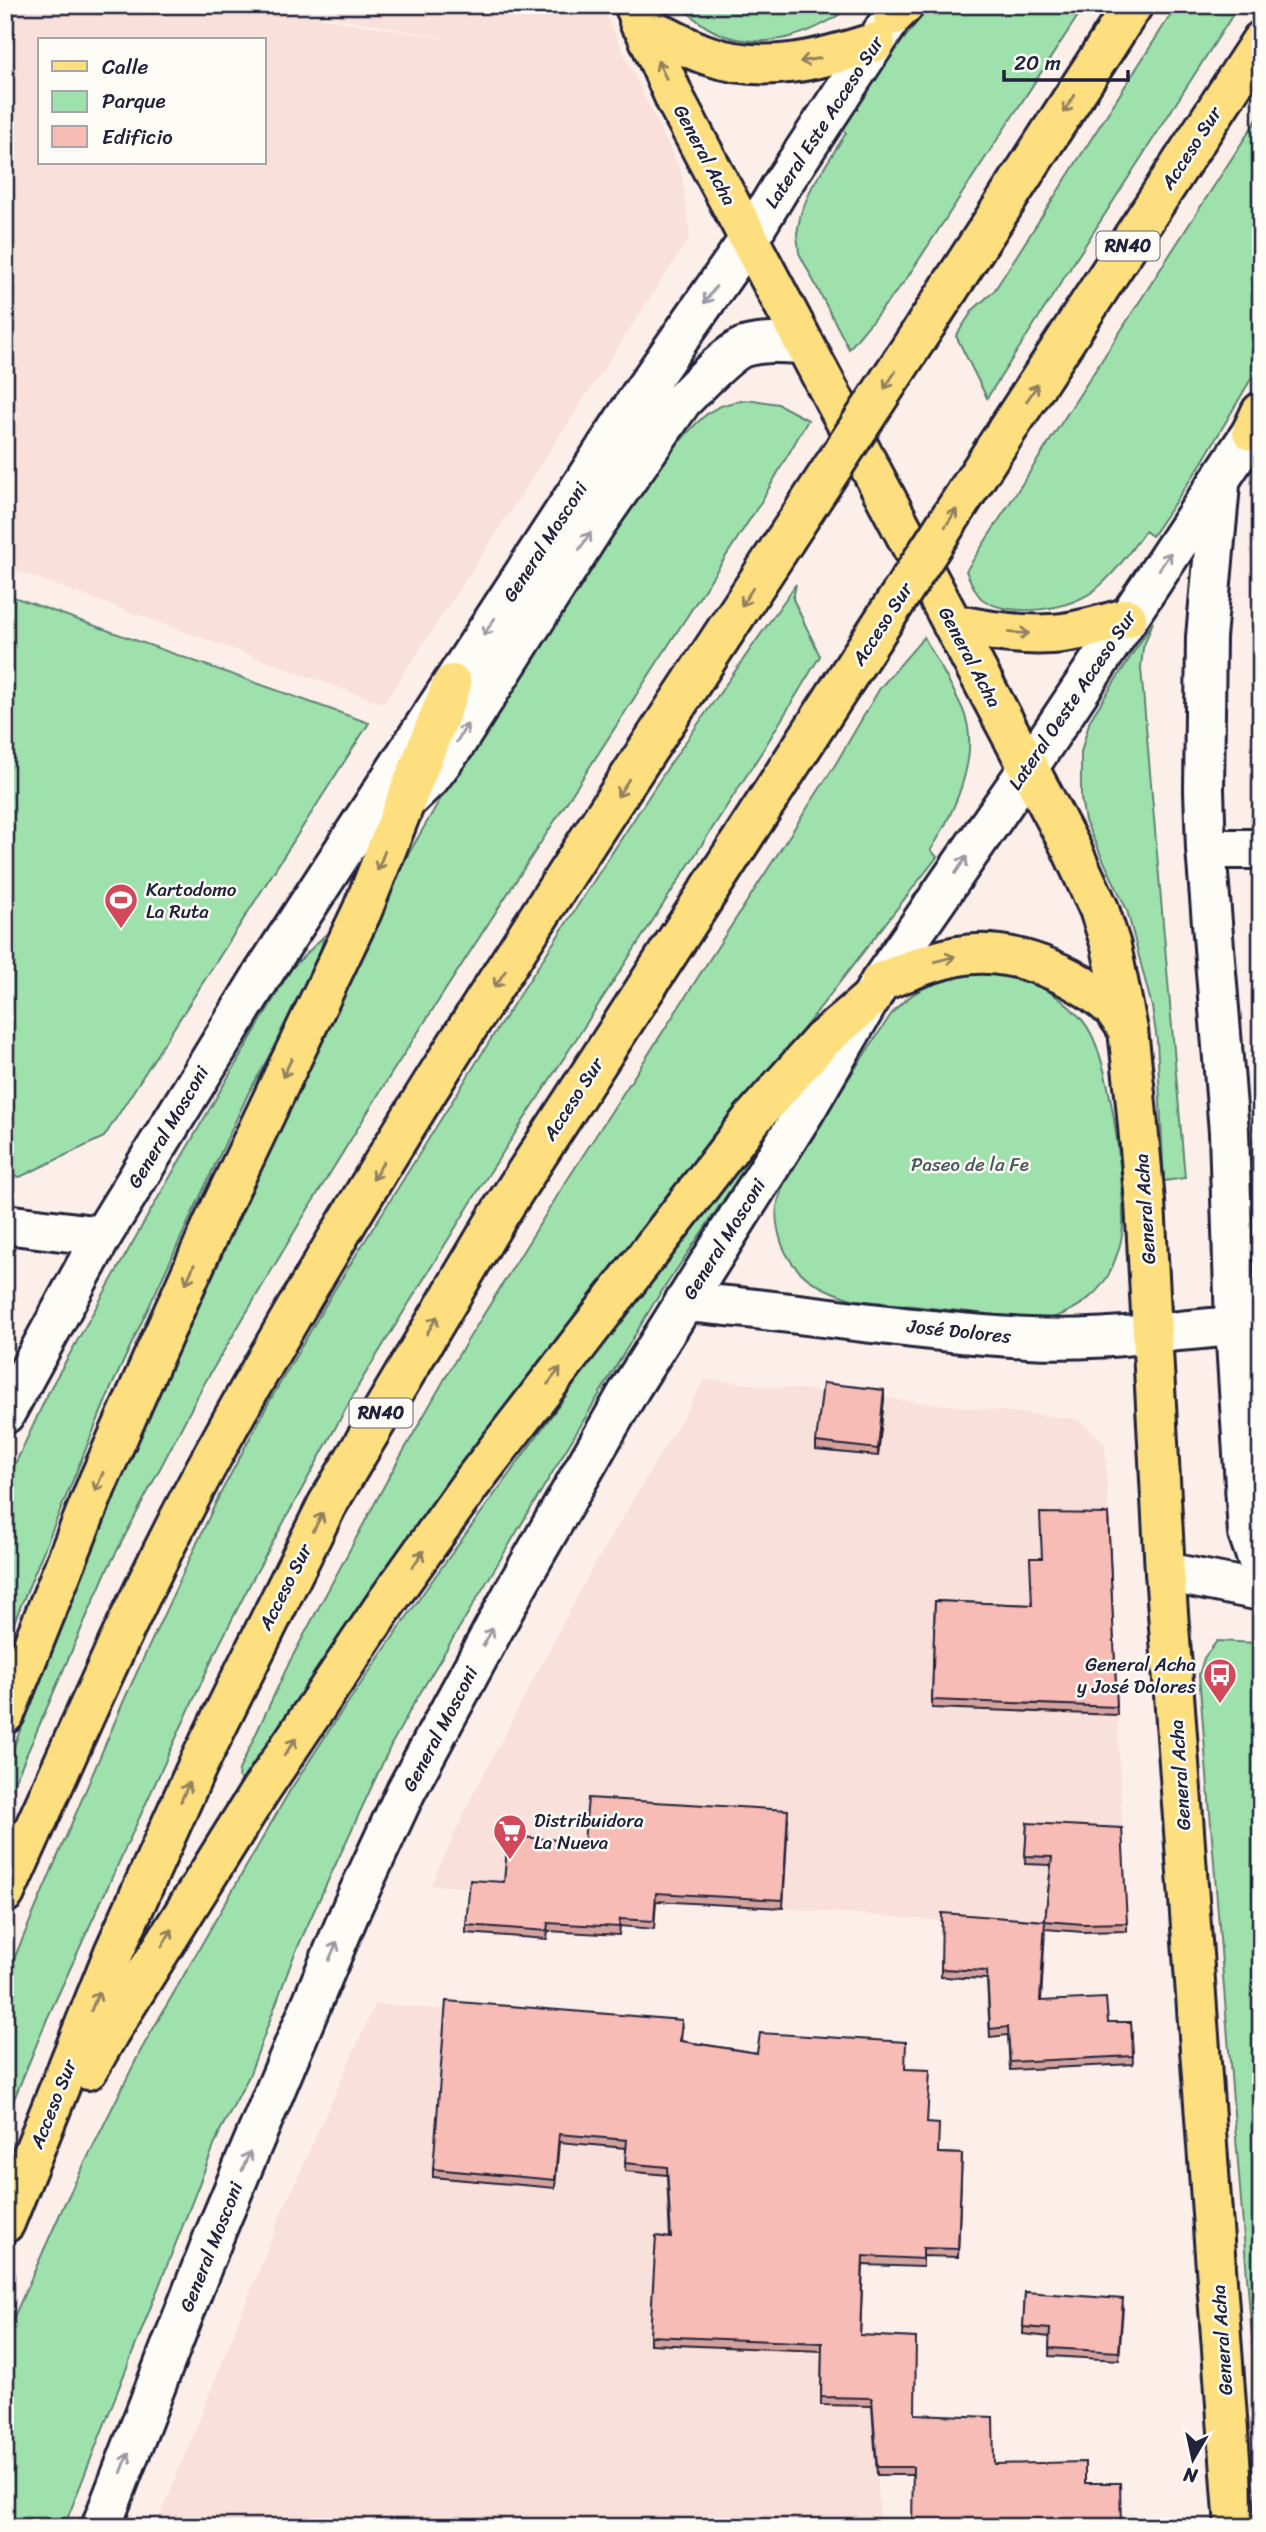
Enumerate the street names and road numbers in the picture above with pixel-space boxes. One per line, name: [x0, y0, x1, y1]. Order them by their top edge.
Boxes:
street label: Lateral Este Acceso Sur: [756, 28, 893, 215]
street label: General Acha: [664, 98, 746, 212]
street label: Acceso Sur: [1151, 99, 1231, 197]
road number: RN40: [1096, 232, 1160, 260]
street label: General Mosconi: [494, 475, 597, 609]
street label: Acceso Sur: [842, 575, 922, 673]
street label: General Acha: [929, 600, 1011, 714]
street label: Lateral Oeste Acceso Sur: [999, 602, 1146, 797]
street label: Acceso Sur: [533, 1050, 613, 1148]
street label: General Mosconi: [118, 1059, 218, 1195]
street label: General Acha: [1125, 1152, 1165, 1265]
street label: General Mosconi: [673, 1171, 775, 1306]
street label: José Dolores: [904, 1309, 1013, 1353]
road number: RN40: [350, 1398, 412, 1428]
street label: Acceso Sur: [249, 1537, 321, 1637]
street label: General Mosconi: [393, 1660, 487, 1798]
street label: General Acha: [1160, 1718, 1200, 1831]
street label: Acceso Sur: [20, 2053, 86, 2154]
street label: General Mosconi: [170, 2176, 252, 2317]
street label: General Acha: [1202, 2283, 1242, 2396]

